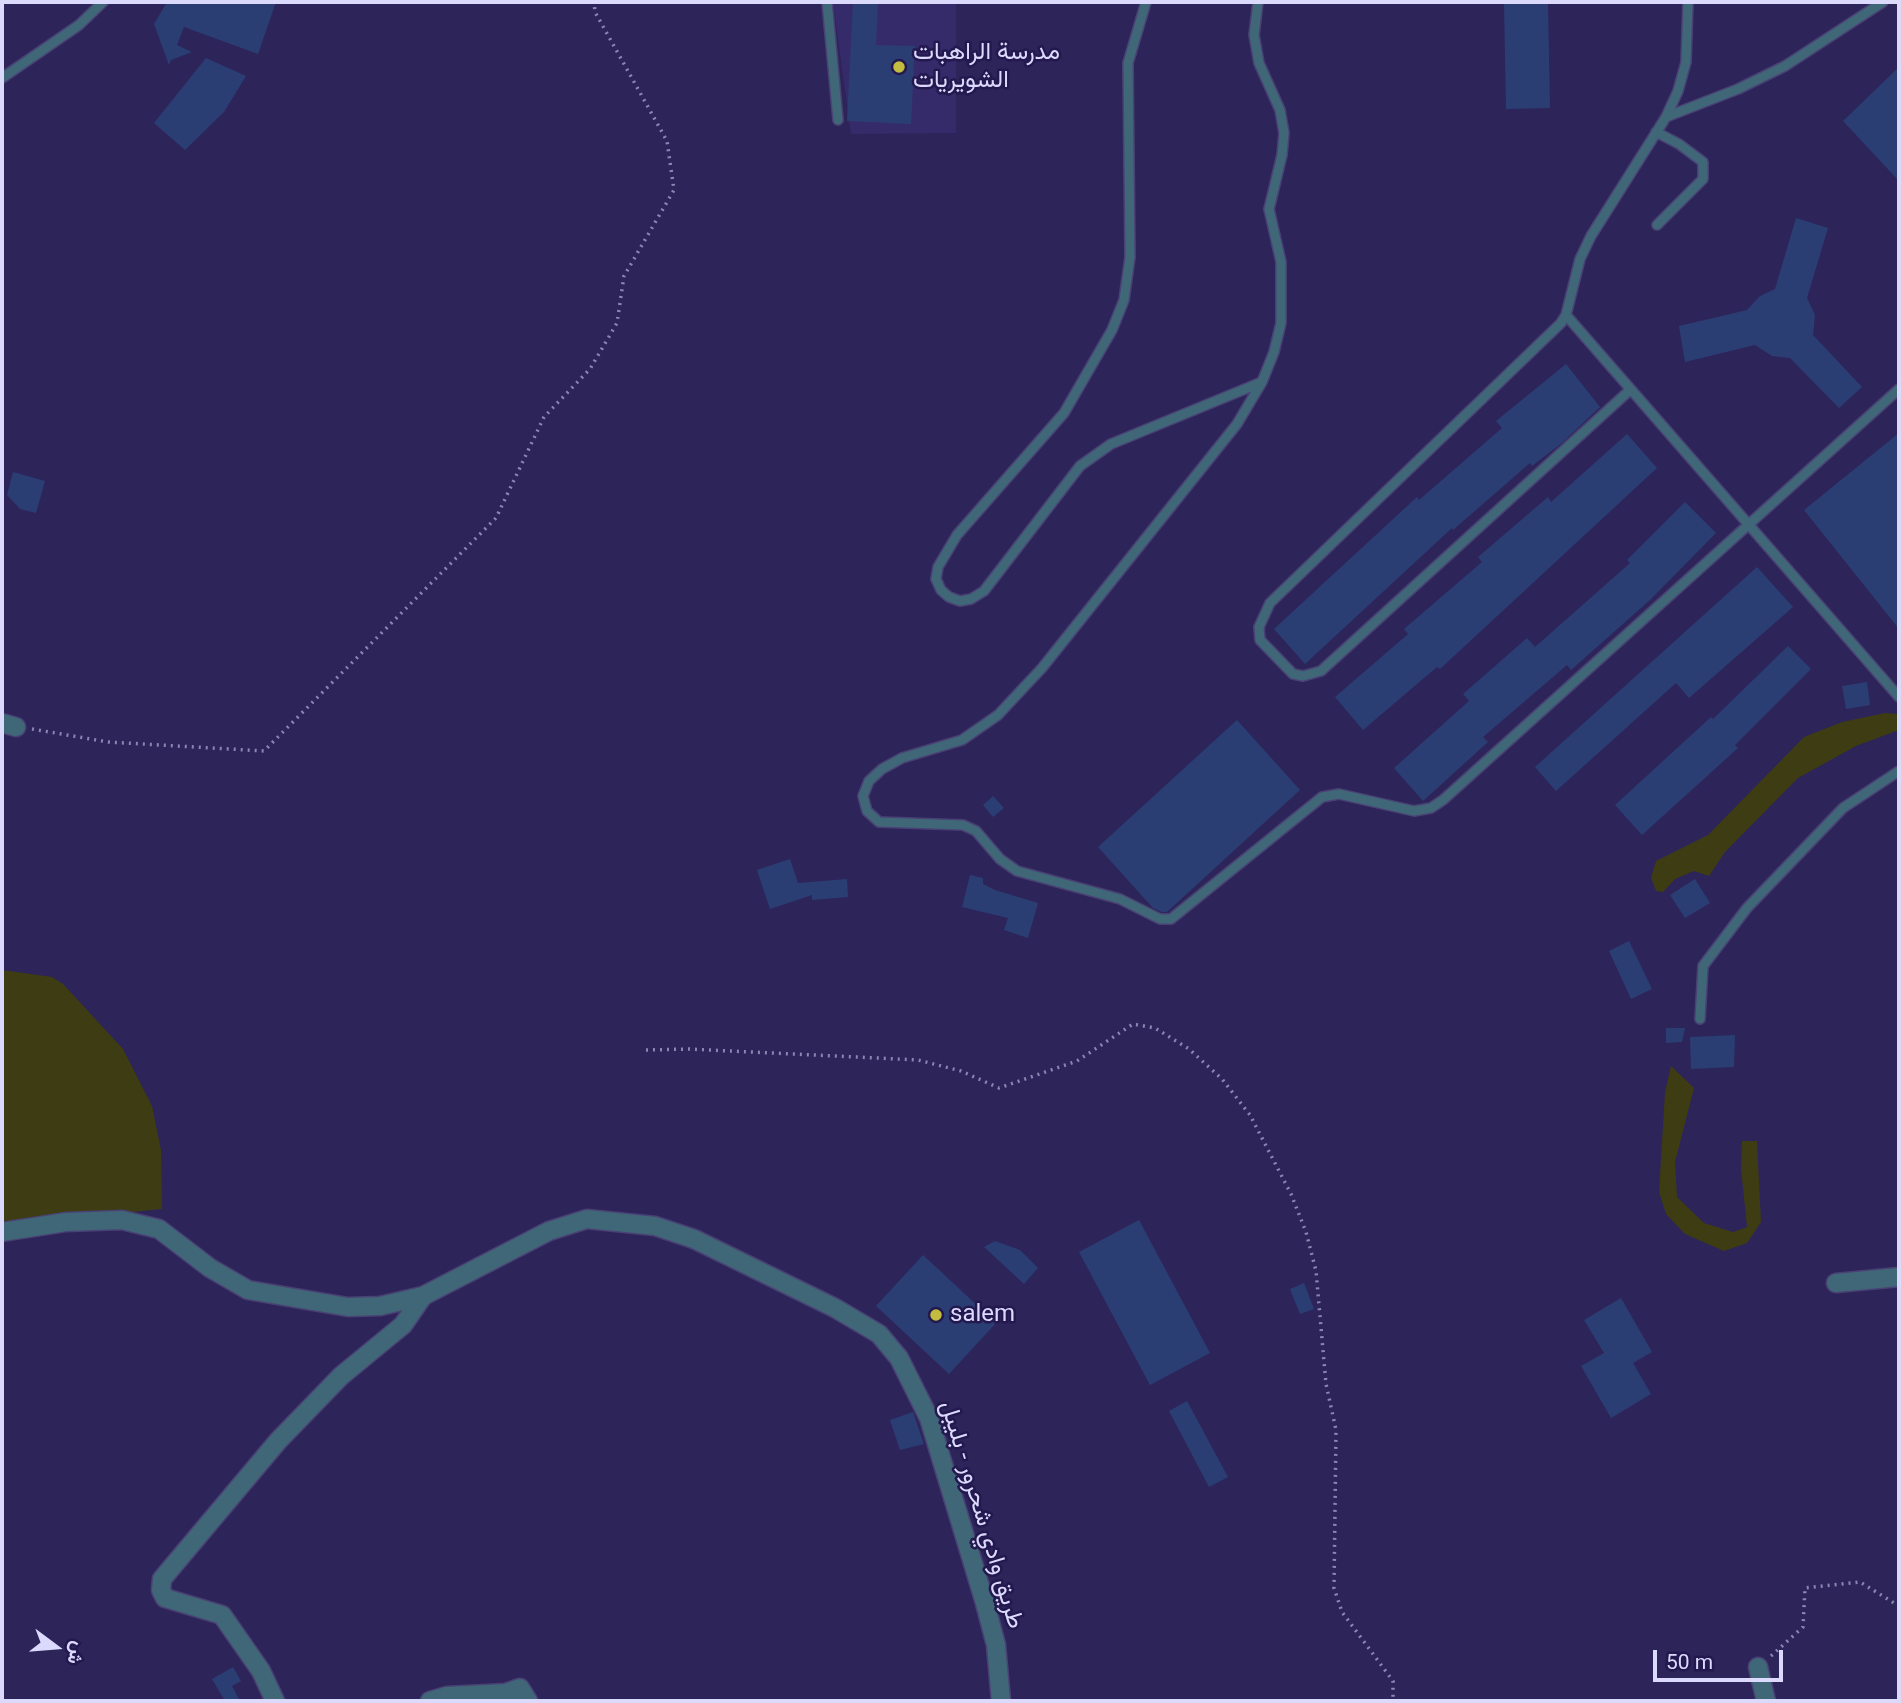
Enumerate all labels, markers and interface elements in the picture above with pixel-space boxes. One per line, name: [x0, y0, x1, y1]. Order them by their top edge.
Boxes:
place label: مدرسة الراهبات الشويريات: [913, 39, 1060, 95]
marker: مدرسة الراهبات الشويريات: [891, 59, 907, 75]
place label: salem: [950, 1301, 1015, 1329]
marker: salem: [928, 1307, 944, 1323]
street label: طريق وادي شحرور - بليبل: [933, 1398, 1029, 1632]
north arrow: [21, 1612, 91, 1682]
scale bar: [1656, 1636, 1786, 1680]
text: ش: [62, 1639, 91, 1667]
text: 50 m: [1666, 1650, 1713, 1674]

